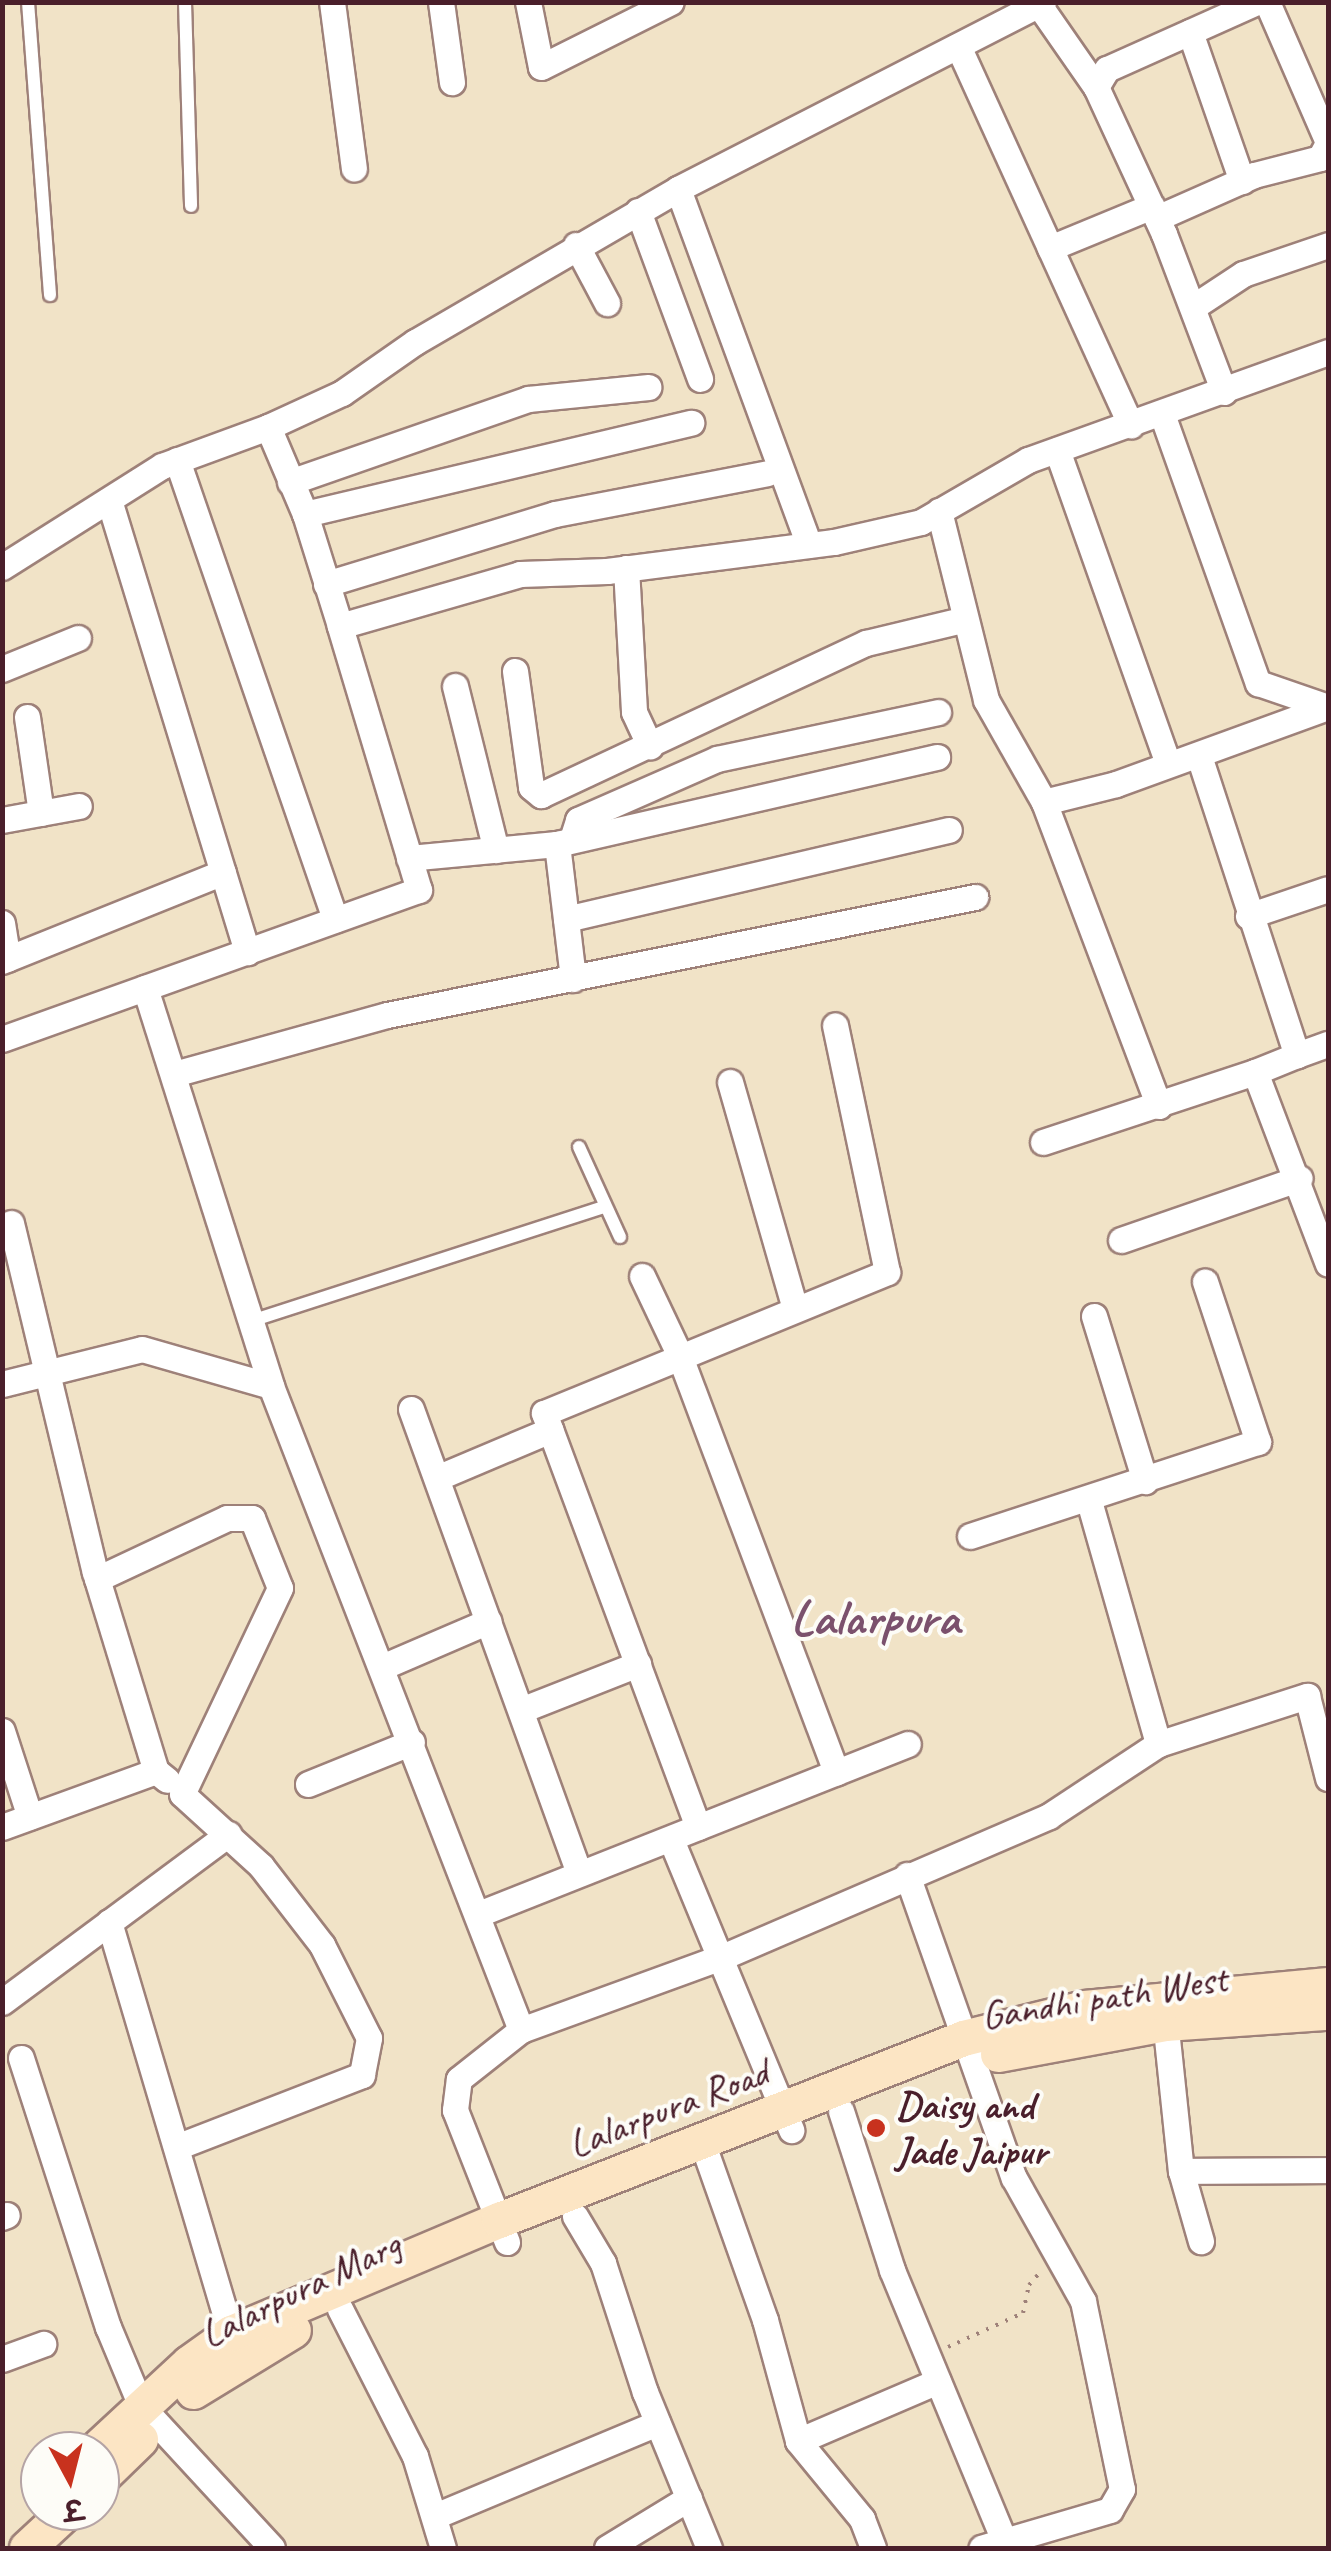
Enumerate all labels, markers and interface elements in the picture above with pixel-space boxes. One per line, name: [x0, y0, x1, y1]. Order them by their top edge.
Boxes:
district label: Lalarpura: [791, 1588, 959, 1648]
street label: Gandhi path West: [977, 1954, 1231, 2040]
street label: Lalarpura Road: [561, 2048, 775, 2168]
place label: Daisy and Jade Jaipur: [896, 2081, 1047, 2175]
marker: Daisy and Jade Jaipur: [865, 2117, 887, 2139]
street label: Lalarpura Marg: [192, 2220, 408, 2358]
north arrow: [20, 2431, 120, 2531]
text: उ: [62, 2491, 85, 2528]

